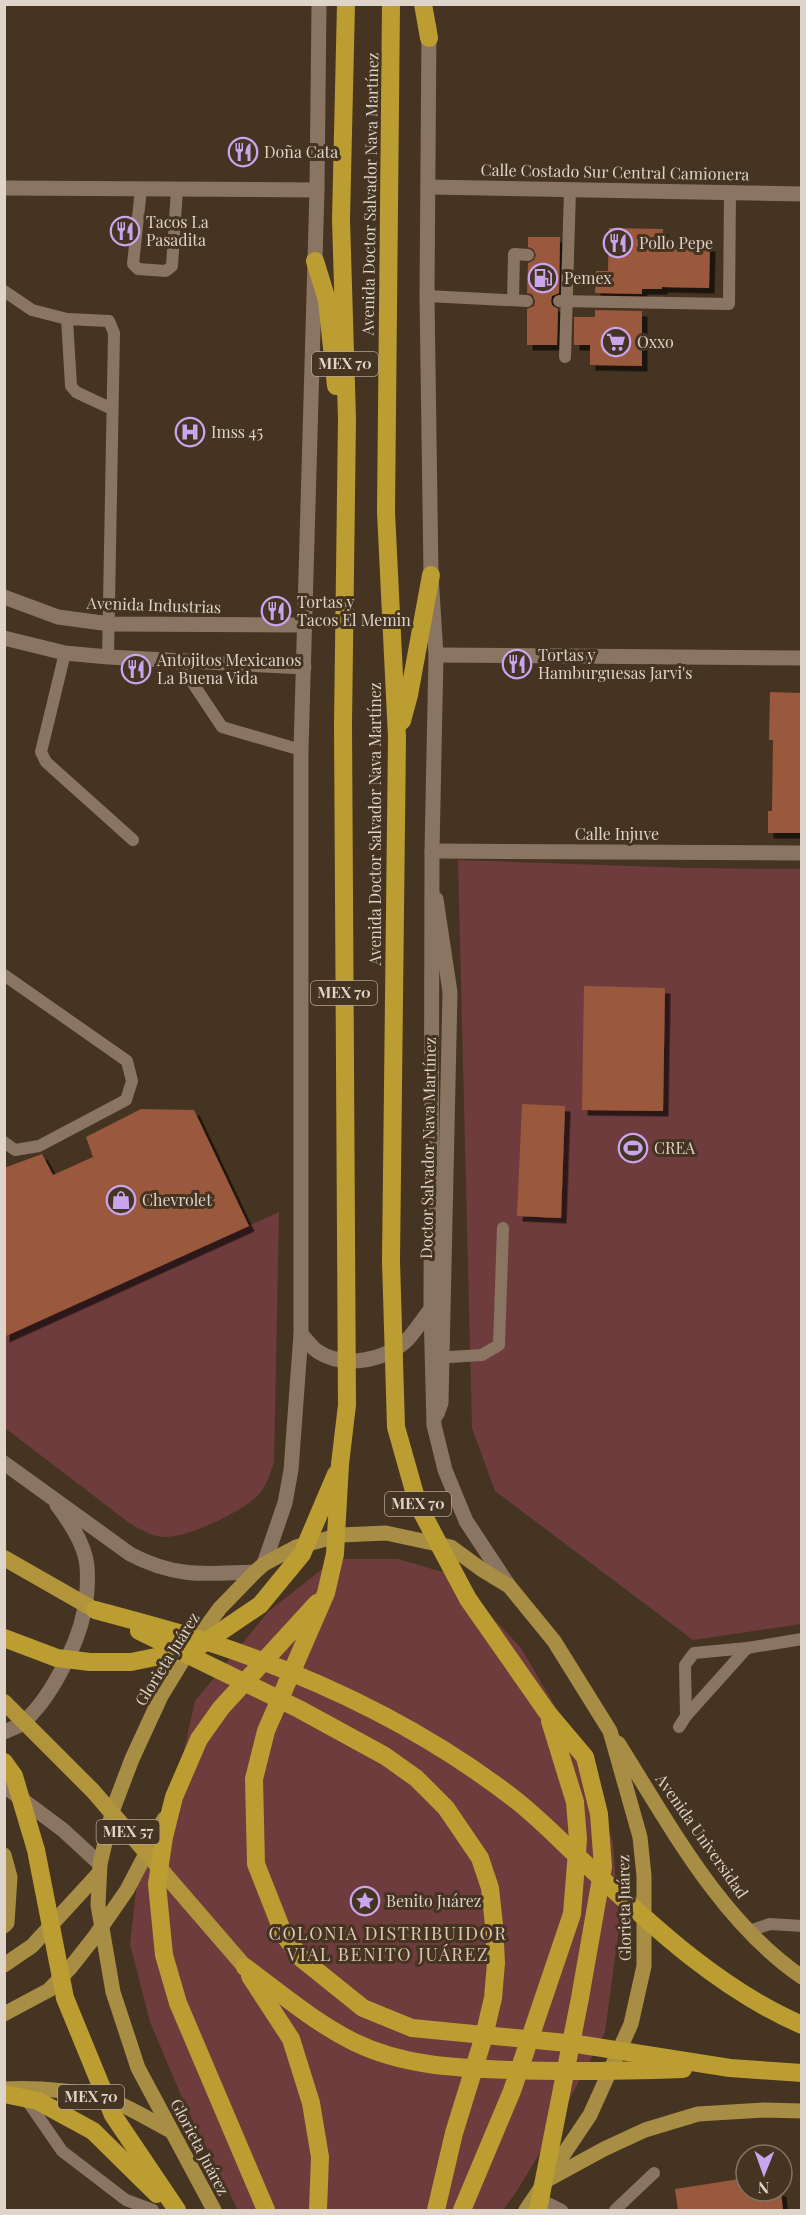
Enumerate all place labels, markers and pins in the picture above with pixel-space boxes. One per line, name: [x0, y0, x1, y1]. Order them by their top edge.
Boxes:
restaurant icon: Doña Cata: [227, 136, 259, 168]
place label: Doña Cata: [264, 141, 338, 162]
place label: Tacos La Pasadita: [146, 211, 209, 250]
restaurant icon: Tacos La Pasadita: [109, 215, 141, 247]
restaurant icon: Pollo Pepe: [602, 227, 634, 259]
place label: Pollo Pepe: [639, 232, 713, 253]
fuel station icon: Pemex: [527, 262, 559, 294]
place label: Pemex: [564, 267, 612, 288]
supermarket icon: Oxxo: [600, 326, 632, 358]
place label: Oxxo: [637, 331, 674, 352]
hospital icon: Imss 45: [174, 416, 206, 448]
place label: Imss 45: [211, 421, 263, 442]
place label: Tortas y Tacos El Memin: [297, 591, 411, 630]
restaurant icon: Tortas y Tacos El Memin: [260, 595, 292, 627]
place label: Tortas y Hamburguesas Jarvi's: [538, 644, 692, 683]
restaurant icon: Tortas y Hamburguesas Jarvi's: [501, 648, 533, 680]
place label: Antojitos Mexicanos La Buena Vida: [156, 649, 301, 688]
restaurant icon: Antojitos Mexicanos La Buena Vida: [120, 653, 152, 685]
sports icon: CREA: [617, 1132, 649, 1164]
place label: CREA: [654, 1137, 696, 1158]
shop icon: Chevrolet: [105, 1184, 137, 1216]
place label: Chevrolet: [142, 1189, 212, 1210]
place icon: Benito Juárez: [349, 1885, 381, 1917]
place label: Benito Juárez: [386, 1890, 482, 1911]

